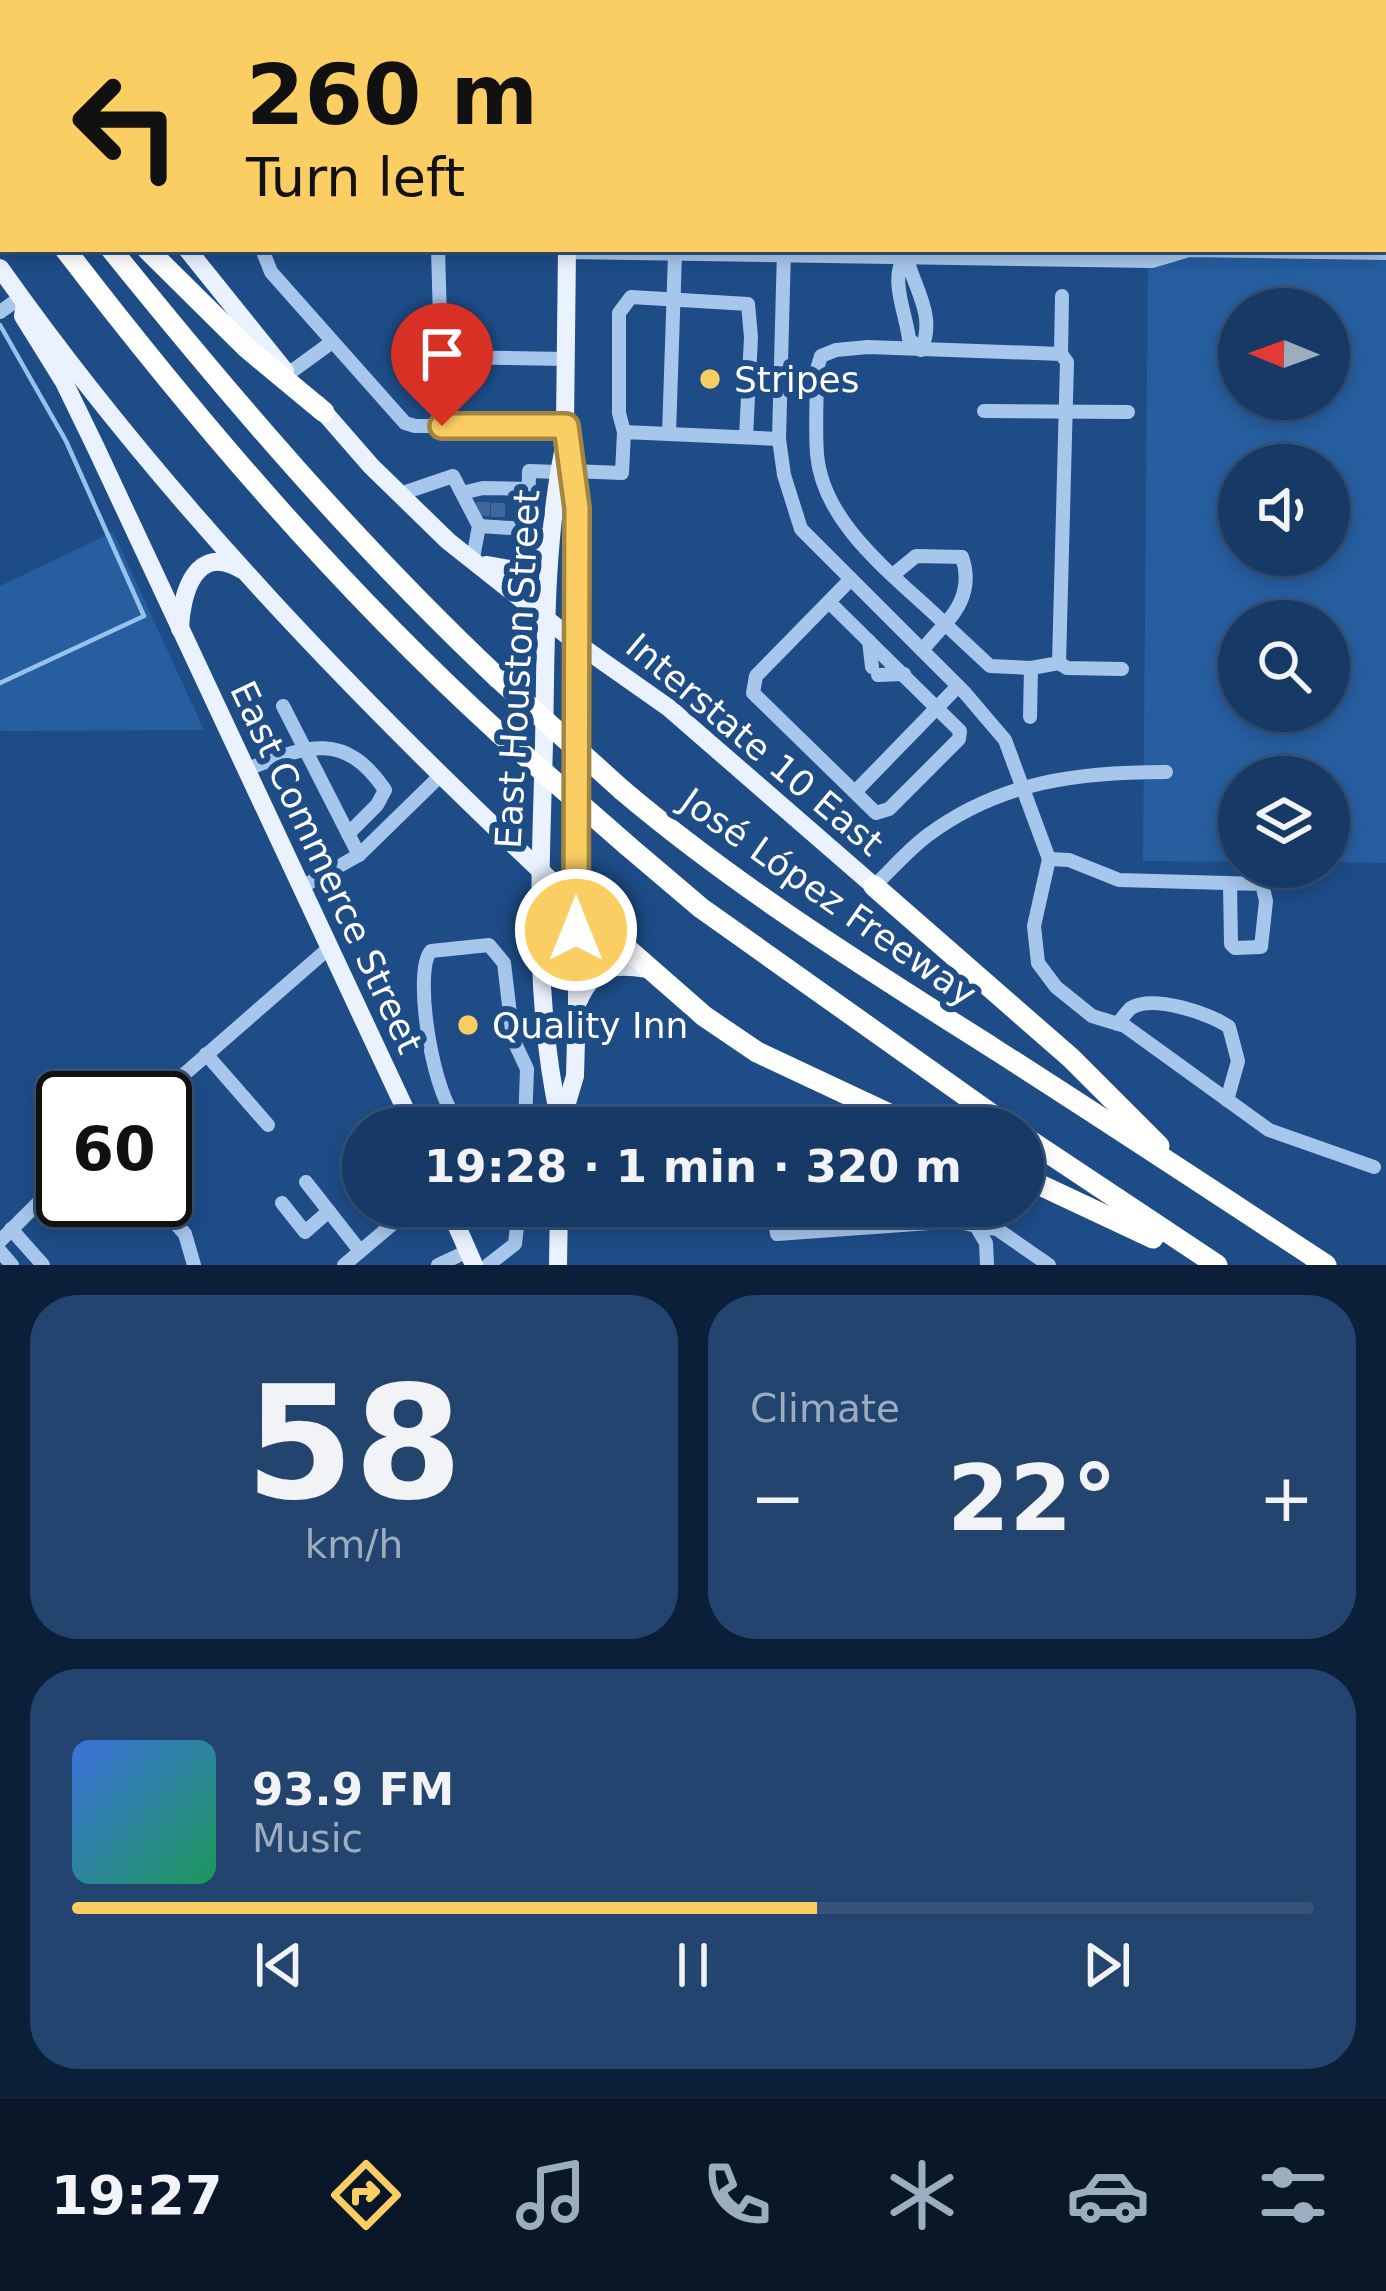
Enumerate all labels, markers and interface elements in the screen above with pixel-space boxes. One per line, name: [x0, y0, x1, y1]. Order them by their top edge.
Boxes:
text: 260 m: [246, 46, 538, 144]
icon: left: [48, 48, 204, 204]
text: Turn left: [246, 146, 465, 209]
north arrow: [1218, 288, 1350, 420]
map controls: [1218, 288, 1350, 888]
pin: [391, 303, 493, 426]
icon: arrive: [409, 321, 475, 387]
place label: Stripes: [734, 359, 860, 400]
marker: Stripes: [697, 366, 723, 392]
button: sound: [1218, 444, 1350, 576]
street label: East Houston Street: [488, 488, 547, 850]
button: search: [1218, 600, 1350, 732]
street label: Interstate 10 East: [618, 625, 891, 864]
street label: East Commerce Street: [222, 675, 431, 1060]
button: layers: [1218, 756, 1350, 888]
street label: José López Freeway: [672, 779, 984, 1015]
position arrow: [513, 867, 639, 993]
place label: Quality Inn: [492, 1005, 688, 1046]
marker: Quality Inn: [455, 1012, 481, 1038]
speed limit sign: 60: [36, 1071, 192, 1227]
text: 19:28 · 1 min · 320 m: [424, 1140, 962, 1193]
text: 58: [245, 1353, 463, 1535]
text: Climate: [750, 1386, 900, 1431]
text: 22°: [947, 1446, 1117, 1551]
text: −: [750, 1460, 805, 1537]
text: +: [1259, 1460, 1314, 1537]
text: km/h: [305, 1522, 403, 1567]
text: 93.9 FM: [252, 1763, 454, 1816]
text: Music: [252, 1816, 363, 1861]
icon: previous: [246, 1932, 312, 1998]
icon: pause: [660, 1932, 726, 1998]
icon: next: [1074, 1932, 1140, 1998]
icon: directions: [324, 2153, 408, 2237]
icon: music: [509, 2153, 593, 2237]
icon: phone: [695, 2153, 779, 2237]
icon: climate: [880, 2153, 964, 2237]
icon: car: [1066, 2153, 1150, 2237]
icon: filters: [1251, 2153, 1335, 2237]
text: 19:27: [51, 2164, 223, 2227]

